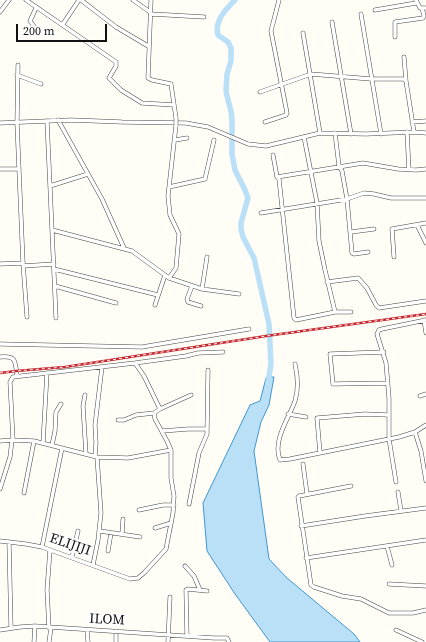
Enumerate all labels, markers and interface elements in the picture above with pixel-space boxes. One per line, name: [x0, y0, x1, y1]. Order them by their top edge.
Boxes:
scale bar: [18, 16, 109, 42]
text: 200 m: [23, 23, 55, 39]
street label: ELIJIJI: [47, 530, 93, 560]
street label: ILOM: [89, 611, 125, 629]

